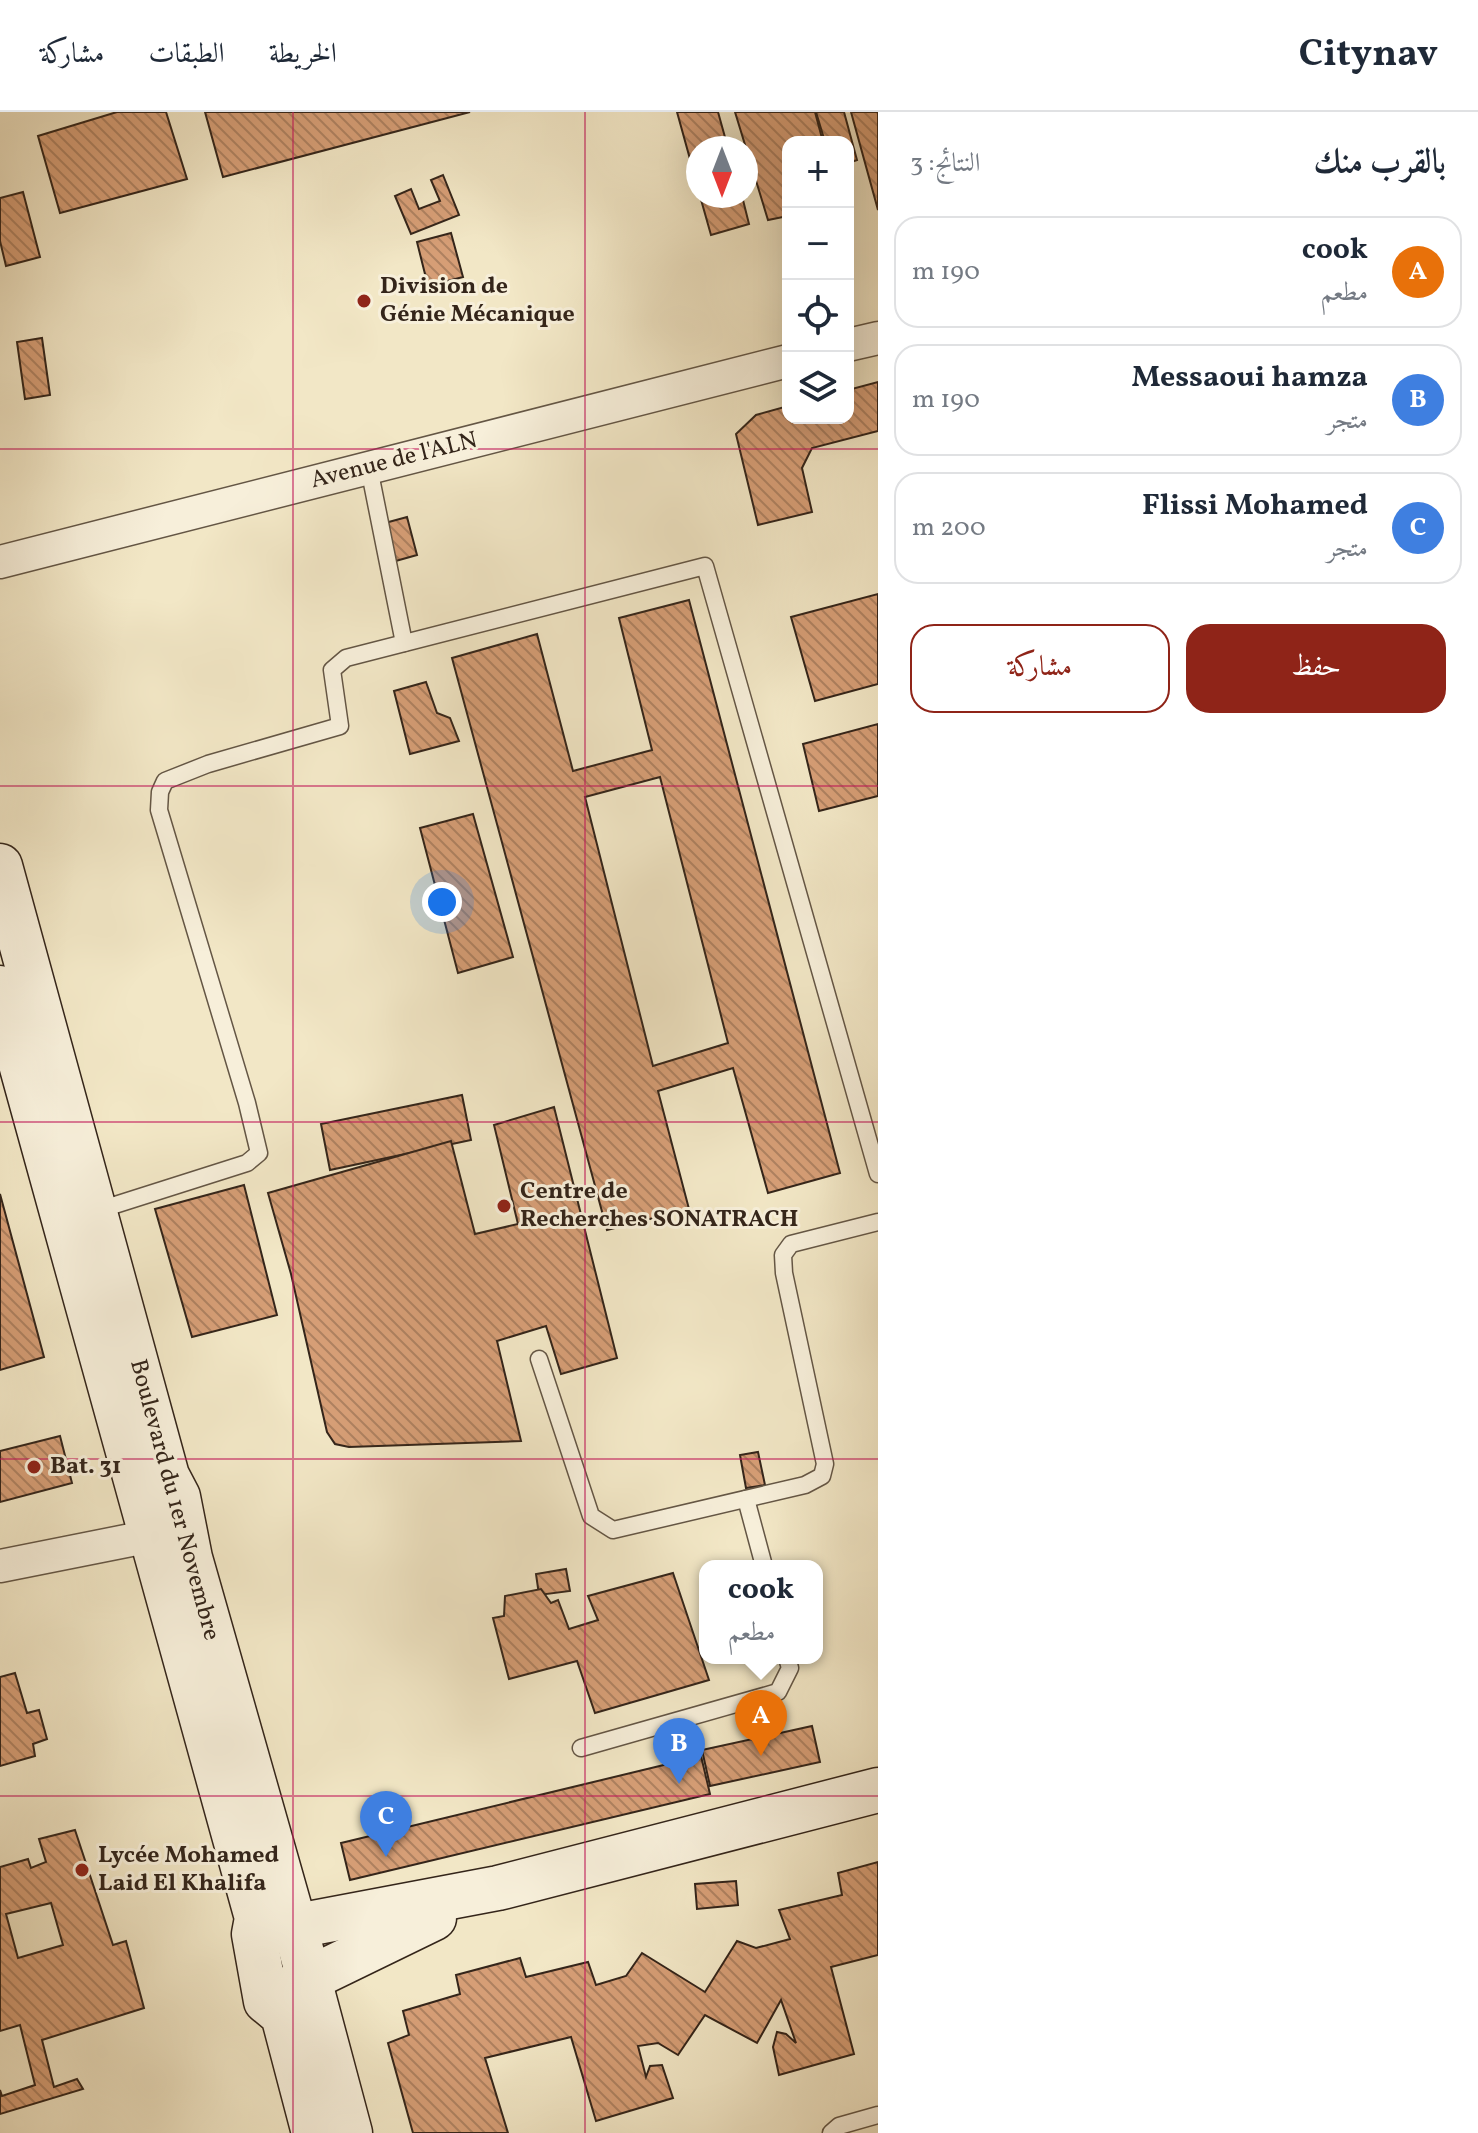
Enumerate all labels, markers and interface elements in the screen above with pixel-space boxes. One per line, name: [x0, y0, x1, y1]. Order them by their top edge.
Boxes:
text: Citynav: [1299, 29, 1438, 82]
text: مشاركة: [40, 35, 104, 74]
text: الطبقات: [148, 35, 225, 74]
text: الخريطة: [269, 35, 337, 74]
north arrow: [686, 136, 758, 208]
map controls: [782, 136, 854, 424]
button: +: [782, 136, 854, 208]
text: بالقرب منك: [1314, 140, 1446, 187]
text: النتائج: 3: [910, 146, 980, 182]
button: −: [782, 208, 854, 280]
text: cook: [1302, 229, 1368, 271]
text: 190 m: [912, 254, 980, 290]
text: A: [1409, 254, 1427, 290]
place label: Division de Génie Mécanique: [380, 270, 575, 332]
text: مطعم: [1320, 275, 1368, 311]
button: locate: [782, 280, 854, 352]
marker: Division de Génie Mécanique: [355, 292, 373, 310]
button: layers: [782, 352, 854, 424]
text: Messaoui hamza: [1131, 357, 1368, 399]
text: 190 m: [912, 382, 980, 418]
text: B: [1409, 382, 1427, 418]
text: متجر: [1327, 403, 1368, 439]
street label: Avenue de l'ALN: [307, 424, 481, 498]
text: Flissi Mohamed: [1142, 485, 1368, 527]
text: 200 m: [912, 510, 986, 546]
text: C: [1410, 510, 1426, 546]
text: متجر: [1327, 531, 1368, 567]
button: مشاركة: [910, 624, 1170, 713]
button: حفظ: [1186, 624, 1446, 713]
your location: [422, 882, 462, 922]
place label: Centre de Recherches SONATRACH: [520, 1175, 798, 1237]
marker: Centre de Recherches SONATRACH: [495, 1197, 513, 1215]
street label: Boulevard du 1er Novembre: [120, 1356, 228, 1644]
place label: Bat. 31: [50, 1450, 121, 1484]
marker: Bat. 31: [25, 1458, 43, 1476]
popup: [699, 1560, 823, 1664]
text: cook: [728, 1569, 794, 1611]
text: مطعم: [728, 1615, 775, 1651]
pin: A: [735, 1690, 787, 1756]
pin: B: [653, 1718, 705, 1784]
pin: C: [360, 1791, 412, 1857]
place label: Lycée Mohamed Laid El Khalifa: [98, 1839, 280, 1901]
marker: Lycée Mohamed Laid El Khalifa: [73, 1861, 91, 1879]

